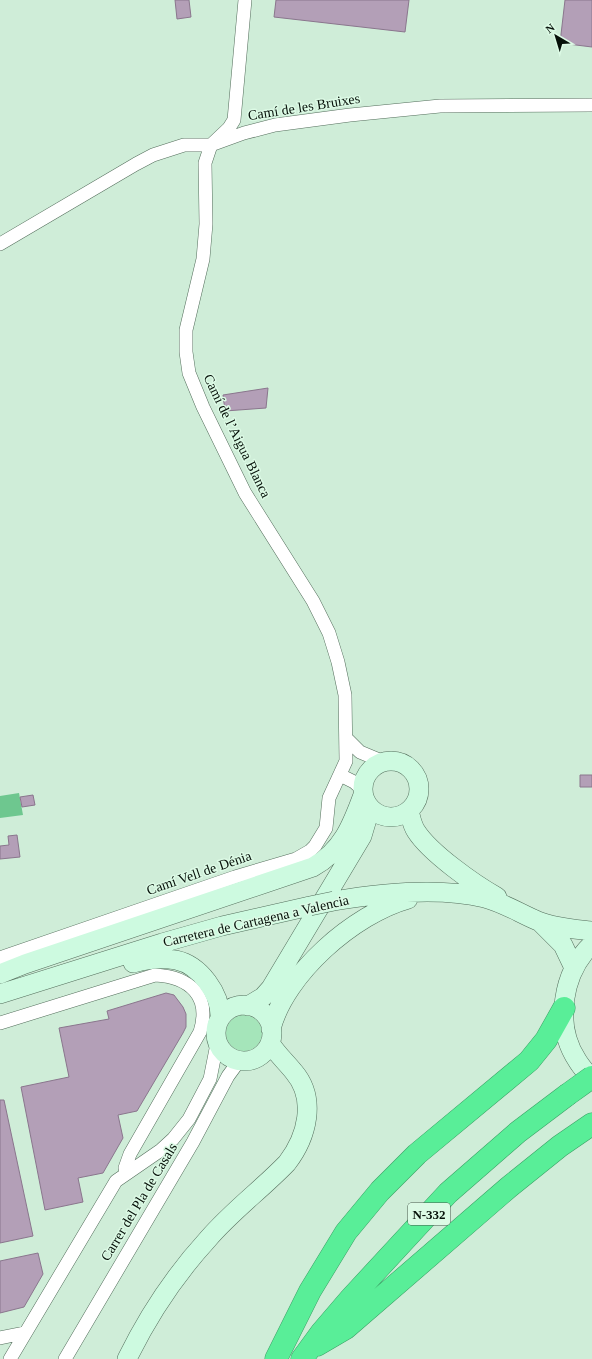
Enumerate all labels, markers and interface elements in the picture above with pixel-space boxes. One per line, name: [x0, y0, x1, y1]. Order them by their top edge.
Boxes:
north arrow: [536, 16, 576, 56]
text: N: [543, 21, 557, 35]
street label: Camí de les Bruixes: [247, 91, 361, 123]
street label: Camí de l’Aigua Blanca: [201, 372, 274, 501]
street label: Camí Vell de Dénia: [145, 848, 254, 898]
street label: Carretera de Cartagena a Valencia: [162, 892, 351, 950]
street label: Carrer del Pla de Casals: [98, 1140, 180, 1264]
road number: N-332: [408, 1203, 450, 1225]

